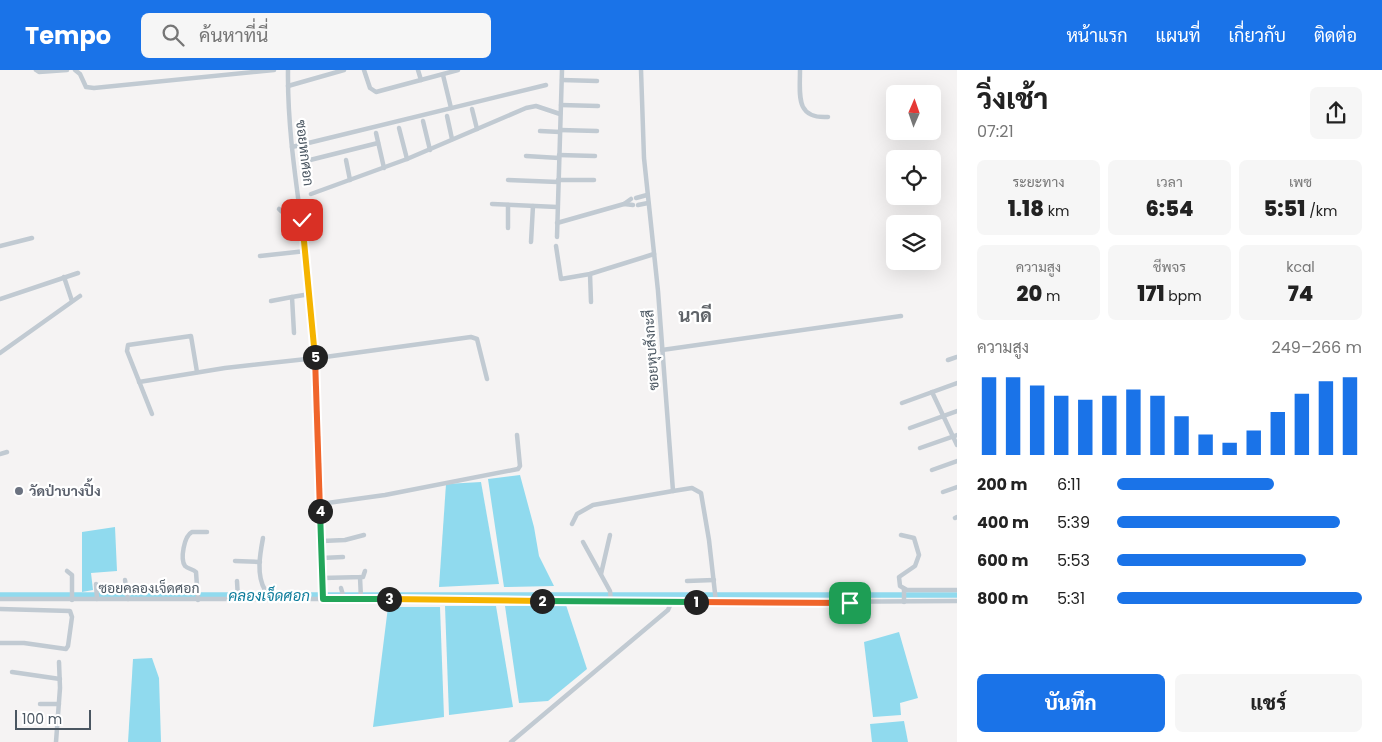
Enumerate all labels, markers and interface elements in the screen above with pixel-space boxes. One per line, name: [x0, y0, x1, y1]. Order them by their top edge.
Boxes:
search box: [141, 13, 491, 58]
text: Tempo: [25, 19, 111, 52]
icon: search: [159, 21, 187, 49]
text: ค้นหาที่นี่: [199, 22, 268, 49]
text: หน้าแรก: [1066, 23, 1128, 48]
text: แผนที่: [1156, 23, 1200, 48]
text: เกี่ยวกับ: [1228, 23, 1286, 48]
text: ติดต่อ: [1314, 23, 1357, 48]
text: วิ่งเช้า: [977, 80, 1048, 119]
north arrow: [886, 85, 941, 140]
map controls: [886, 85, 941, 270]
button: share: [1310, 87, 1362, 139]
street label: ซอยหกศอก: [291, 119, 319, 187]
text: 07:21: [977, 120, 1014, 143]
button: locate: [886, 150, 941, 205]
text: ระยะทาง: [1012, 172, 1065, 192]
text: เวลา: [1156, 172, 1183, 192]
text: เพซ: [1289, 172, 1312, 192]
text: 1.18: [1008, 194, 1044, 223]
text: 6:54: [1146, 194, 1193, 223]
text: 5:51: [1263, 194, 1305, 223]
pin: [281, 199, 323, 241]
text: km: [1044, 201, 1069, 221]
text: /km: [1305, 201, 1338, 221]
icon: check: [288, 206, 316, 234]
button: layers: [886, 215, 941, 270]
text: ความสูง: [1016, 257, 1061, 277]
text: ชีพจร: [1153, 257, 1186, 277]
text: kcal: [1286, 257, 1315, 277]
text: 20: [1017, 279, 1042, 308]
text: 171: [1137, 279, 1165, 308]
text: 74: [1288, 279, 1313, 308]
text: m: [1042, 286, 1060, 306]
text: bpm: [1165, 286, 1202, 306]
district label: นาดี: [678, 302, 712, 329]
street label: ซอยหุบสังกะสี: [638, 309, 664, 391]
text: ความสูง: [977, 336, 1029, 359]
text: 249–266 m: [1272, 336, 1362, 359]
pin: 5: [302, 344, 328, 370]
text: 5: [311, 347, 320, 367]
text: 200 m: [977, 473, 1027, 496]
text: 6:11: [1057, 473, 1081, 496]
place label: วัดป่าบางปิ้ง: [29, 478, 101, 501]
marker: วัดป่าบางปิ้ง: [13, 485, 25, 497]
pin: 4: [308, 498, 332, 524]
text: 4: [316, 501, 325, 521]
text: 400 m: [977, 511, 1029, 534]
text: 5:39: [1057, 511, 1090, 534]
text: 600 m: [977, 549, 1028, 572]
text: 5:53: [1057, 549, 1090, 572]
street label: ซอยคลองเจ็ดศอก: [98, 578, 200, 598]
pin: [829, 582, 871, 624]
water label: คลองเจ็ดศอก: [228, 585, 310, 606]
pin: 3: [376, 586, 402, 612]
text: 800 m: [977, 587, 1029, 610]
text: 5:31: [1057, 587, 1085, 610]
pin: 2: [530, 588, 554, 614]
text: 3: [385, 589, 394, 609]
icon: arrive: [836, 589, 864, 617]
pin: 1: [684, 590, 708, 614]
text: 2: [539, 591, 547, 611]
text: 1: [694, 592, 699, 612]
button: บันทึก: [977, 674, 1165, 732]
button: แชร์: [1175, 674, 1362, 732]
scale bar: [15, 707, 91, 730]
text: 100 m: [22, 709, 62, 729]

